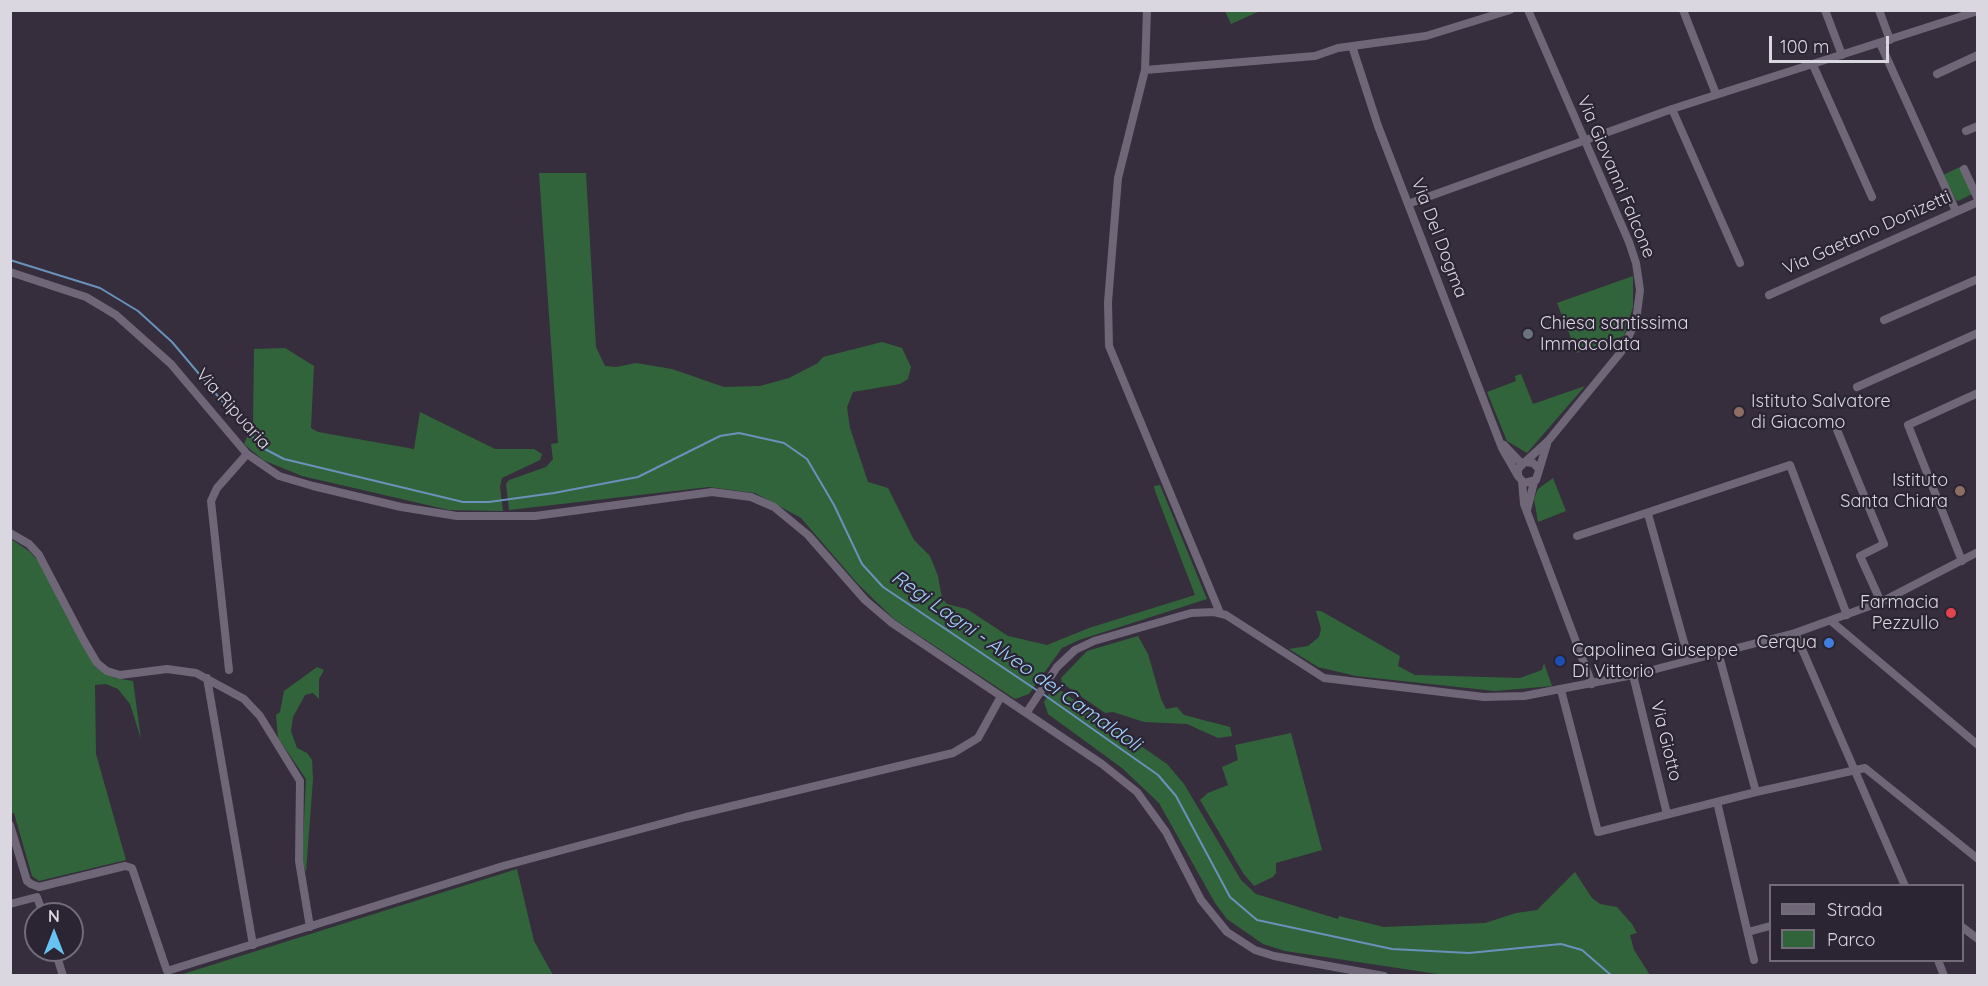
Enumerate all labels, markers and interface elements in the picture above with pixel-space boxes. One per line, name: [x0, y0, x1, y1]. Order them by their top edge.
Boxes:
scale bar: [1772, 24, 1892, 62]
text: 100 m: [1780, 35, 1829, 58]
street label: Via Giovanni Falcone: [1572, 93, 1660, 261]
street label: Via Del Dogma: [1406, 175, 1472, 301]
street label: Via Gaetano Donizetti: [1780, 186, 1954, 280]
place label: Chiesa santissima Immacolata: [1540, 313, 1688, 356]
marker: Chiesa santissima Immacolata: [1521, 327, 1535, 341]
street label: Via Ripuaria: [191, 364, 275, 454]
place label: Istituto Salvatore di Giacomo: [1751, 391, 1891, 434]
marker: Istituto Salvatore di Giacomo: [1732, 405, 1746, 419]
place label: Istituto Santa Chiara: [1840, 470, 1948, 512]
marker: Istituto Santa Chiara: [1953, 484, 1967, 498]
water label: Regi Lagni - Alveo dei Camaldoli: [887, 565, 1145, 757]
place label: Farmacia Pezzullo: [1860, 592, 1939, 634]
marker: Farmacia Pezzullo: [1944, 606, 1958, 620]
place label: Cerqua: [1756, 632, 1817, 654]
marker: Cerqua: [1822, 636, 1836, 650]
place label: Capolinea Giuseppe Di Vittorio: [1572, 640, 1738, 682]
marker: Capolinea Giuseppe Di Vittorio: [1553, 654, 1567, 668]
street label: Via Giotto: [1646, 699, 1686, 783]
legend: [1769, 884, 1964, 962]
text: Strada: [1827, 898, 1883, 921]
north arrow: [24, 902, 84, 962]
text: N: [48, 906, 60, 926]
text: Parco: [1827, 928, 1875, 951]

